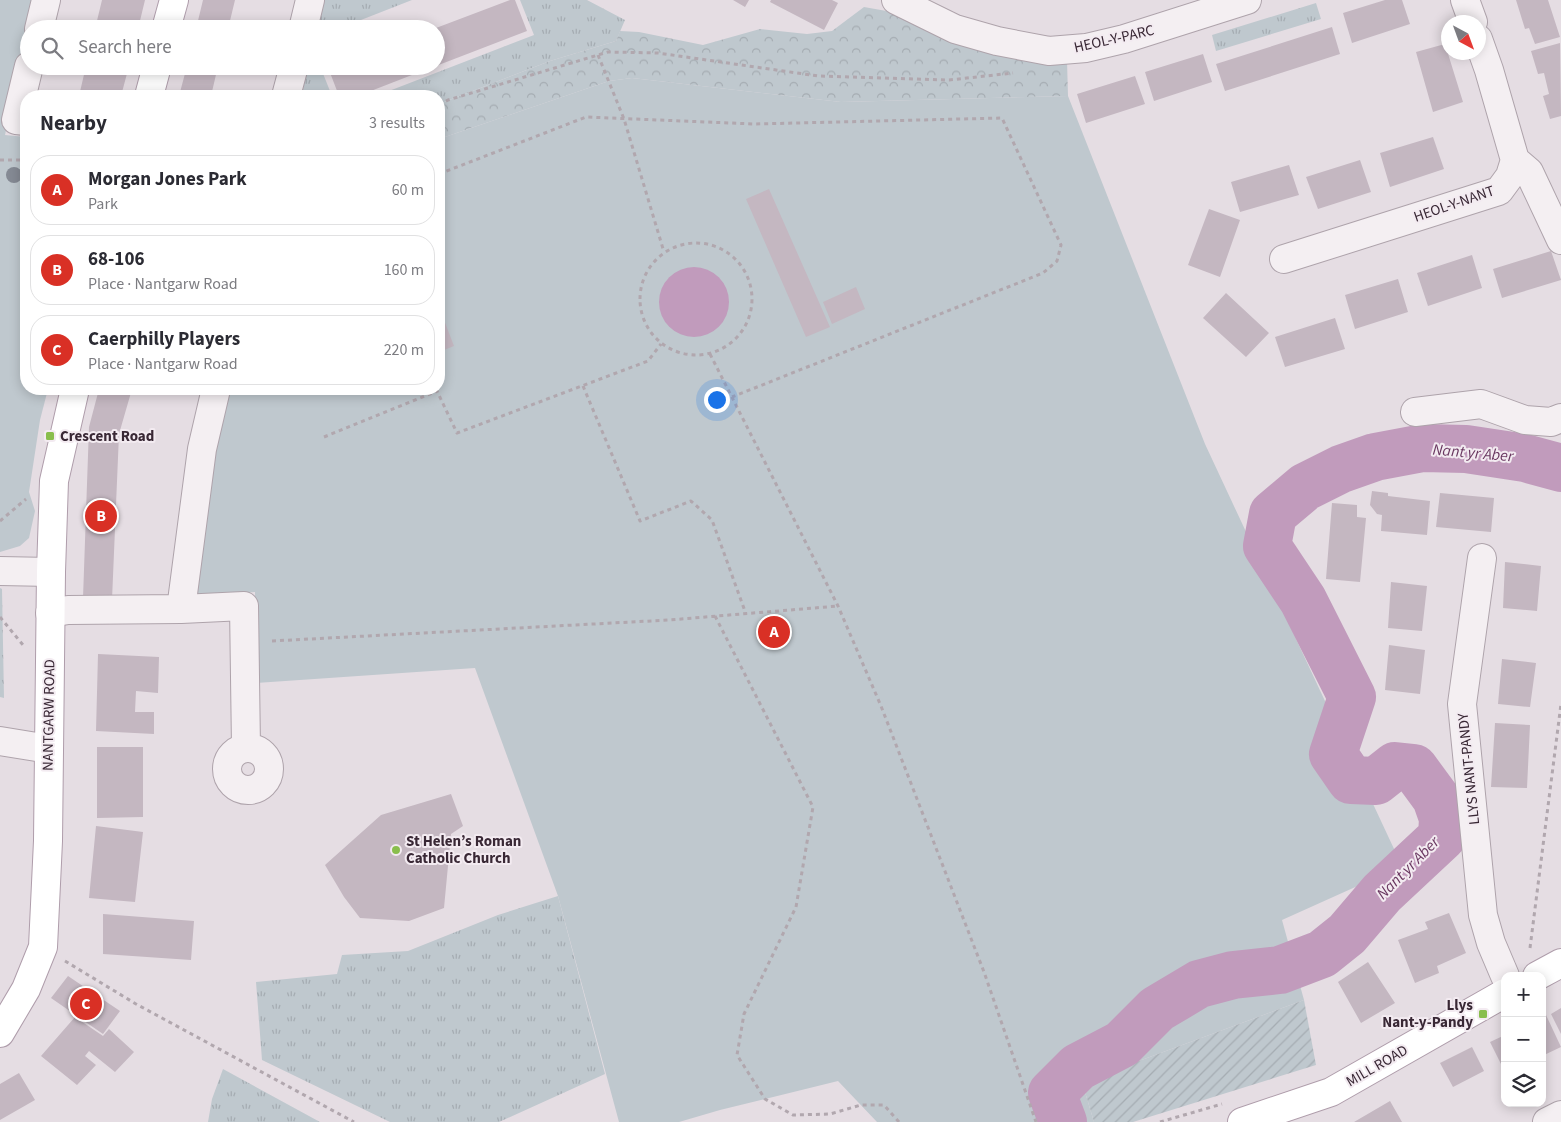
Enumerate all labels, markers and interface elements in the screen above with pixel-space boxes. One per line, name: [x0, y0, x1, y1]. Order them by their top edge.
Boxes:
north arrow: [1441, 15, 1486, 60]
street label: HEOL-Y-PARC: [1072, 19, 1157, 58]
search box: [20, 20, 445, 75]
icon: search: [38, 34, 66, 62]
text: Search here: [78, 34, 172, 61]
text: Nearby: [40, 108, 107, 138]
text: 3 results: [369, 112, 425, 134]
text: Morgan Jones Park: [88, 166, 247, 193]
text: A: [52, 179, 62, 201]
text: 60 m: [392, 179, 424, 201]
street label: HEOL-Y-NANT: [1411, 180, 1497, 228]
text: Park: [88, 193, 118, 215]
text: 68-106: [88, 246, 144, 273]
text: B: [52, 259, 62, 281]
text: 160 m: [384, 259, 424, 281]
text: Place · Nantgarw Road: [88, 273, 238, 295]
text: Caerphilly Players: [88, 326, 240, 353]
text: C: [52, 339, 62, 361]
text: 220 m: [384, 339, 424, 361]
text: Place · Nantgarw Road: [88, 353, 238, 375]
your location: [704, 387, 730, 413]
place label: Crescent Road: [60, 426, 154, 447]
marker: Crescent Road: [44, 430, 56, 442]
water label: Nant yr Aber: [1432, 439, 1516, 468]
pin: B: [85, 497, 117, 535]
pin: A: [758, 613, 790, 651]
street label: NANTGARW ROAD: [38, 659, 60, 771]
street label: LLYS NANT-PANDY: [1453, 711, 1485, 826]
place label: St Helen’s Roman Catholic Church: [406, 831, 521, 869]
water label: Nant yr Aber: [1372, 831, 1445, 904]
marker: St Helen’s Roman Catholic Church: [390, 844, 402, 856]
map controls: [1501, 972, 1546, 1107]
button: +: [1501, 972, 1546, 1017]
pin: C: [70, 985, 102, 1023]
place label: Llys Nant-y-Pandy: [1382, 995, 1473, 1033]
marker: Llys Nant-y-Pandy: [1477, 1008, 1489, 1020]
button: −: [1501, 1017, 1546, 1062]
street label: MILL ROAD: [1342, 1040, 1412, 1092]
button: layers: [1501, 1062, 1546, 1107]

